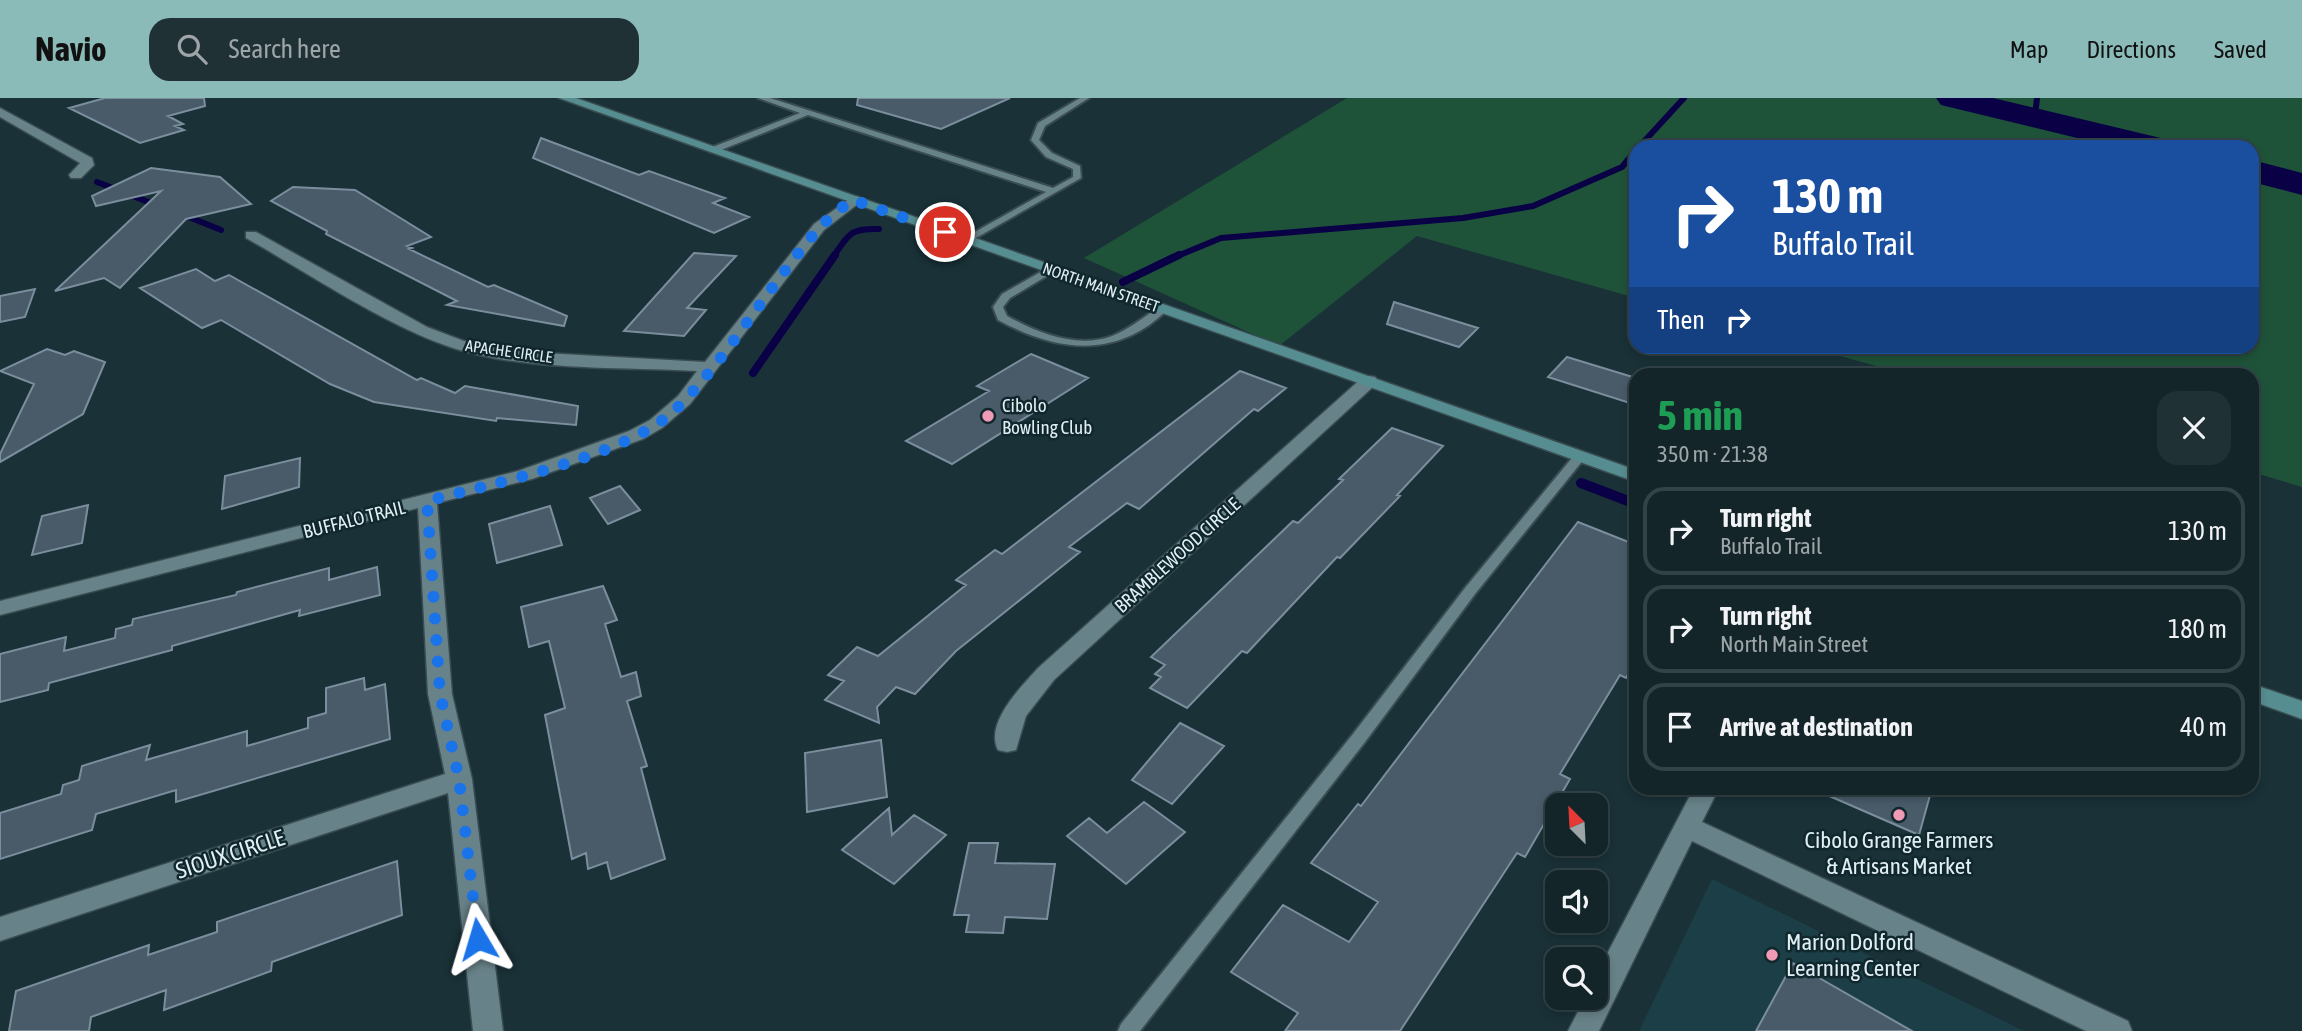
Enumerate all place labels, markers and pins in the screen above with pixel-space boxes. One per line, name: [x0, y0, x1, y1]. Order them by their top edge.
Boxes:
pin: [915, 202, 975, 262]
place label: Cibolo Bowling Club: [1002, 394, 1092, 438]
marker: Cibolo Bowling Club: [980, 408, 996, 424]
marker: Cibolo Grange Farmers & Artisans Market: [1891, 807, 1907, 823]
place label: Cibolo Grange Farmers & Artisans Market: [1805, 827, 1993, 879]
place label: Marion Dolford Learning Center: [1786, 929, 1920, 981]
marker: Marion Dolford Learning Center: [1764, 947, 1780, 963]

